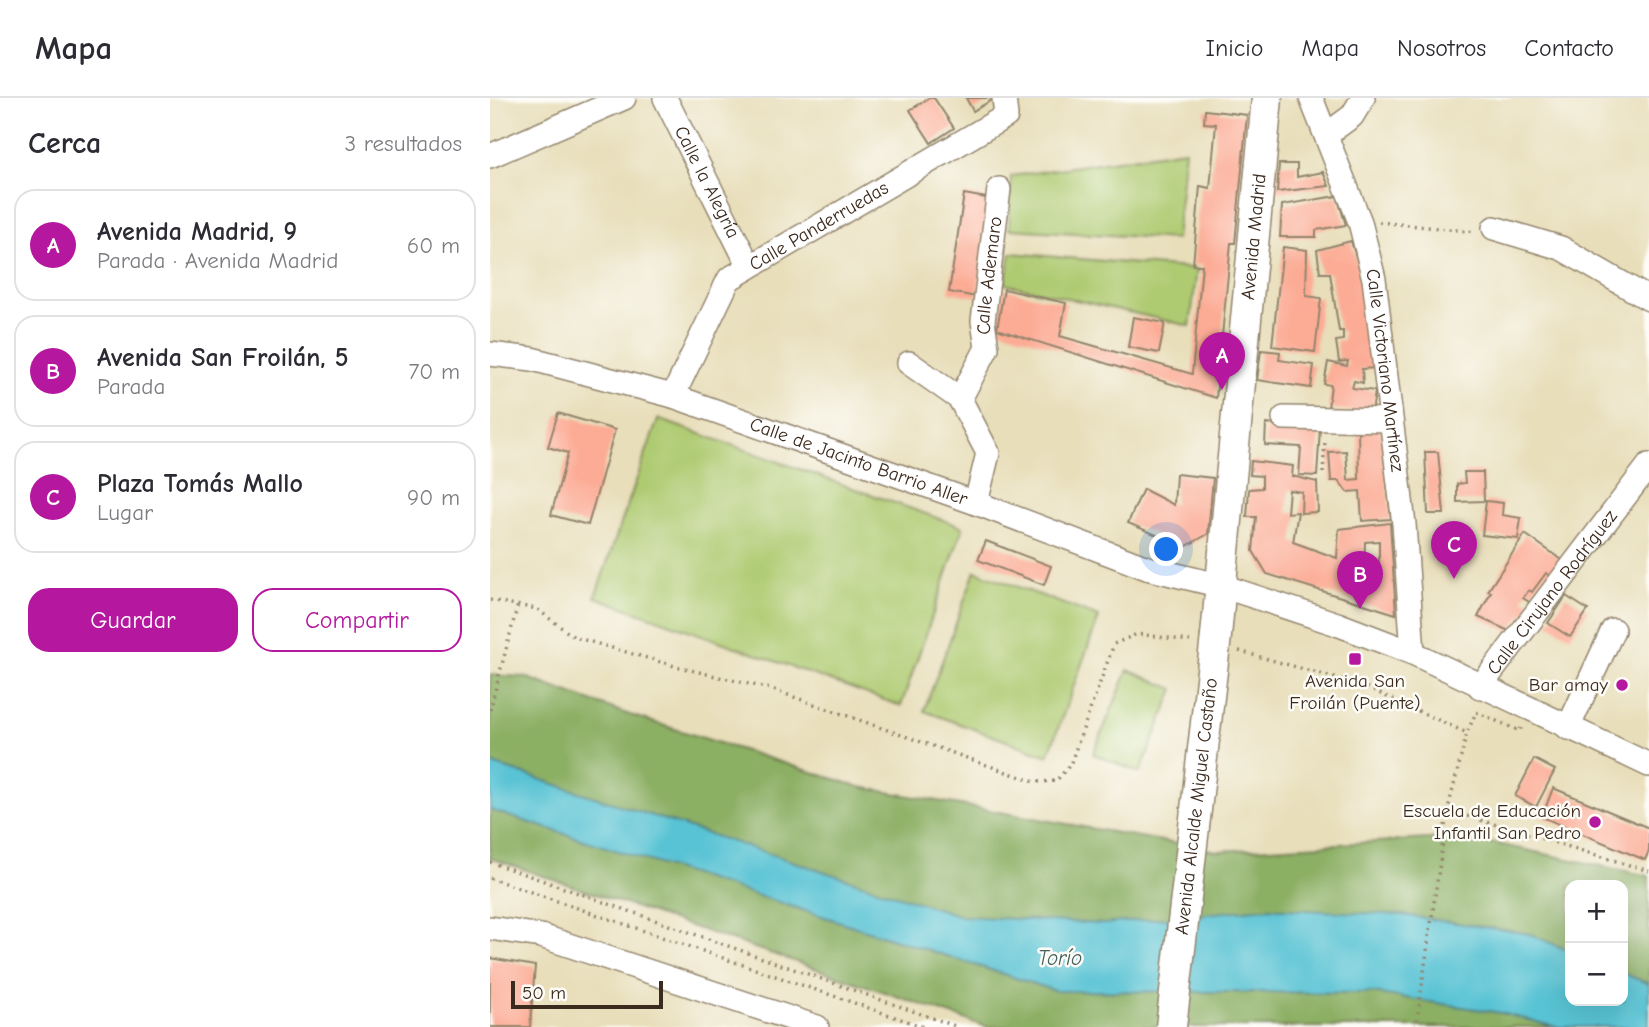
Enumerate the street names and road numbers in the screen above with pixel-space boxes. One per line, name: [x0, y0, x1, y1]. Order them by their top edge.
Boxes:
street label: Calle la Alegría: [670, 122, 744, 242]
street label: Avenida Madrid: [1237, 173, 1271, 301]
street label: Calle Panderruedas: [745, 177, 892, 276]
street label: Calle Ademaro: [972, 215, 1007, 336]
street label: Calle Victoriano Martínez: [1361, 266, 1409, 473]
street label: Calle de Jacinto Barrio Aller: [747, 413, 971, 510]
street label: Calle Cirujano Rodríguez: [1482, 506, 1622, 679]
street label: Avenida Alcalde Miguel Castaño: [1171, 677, 1222, 936]

